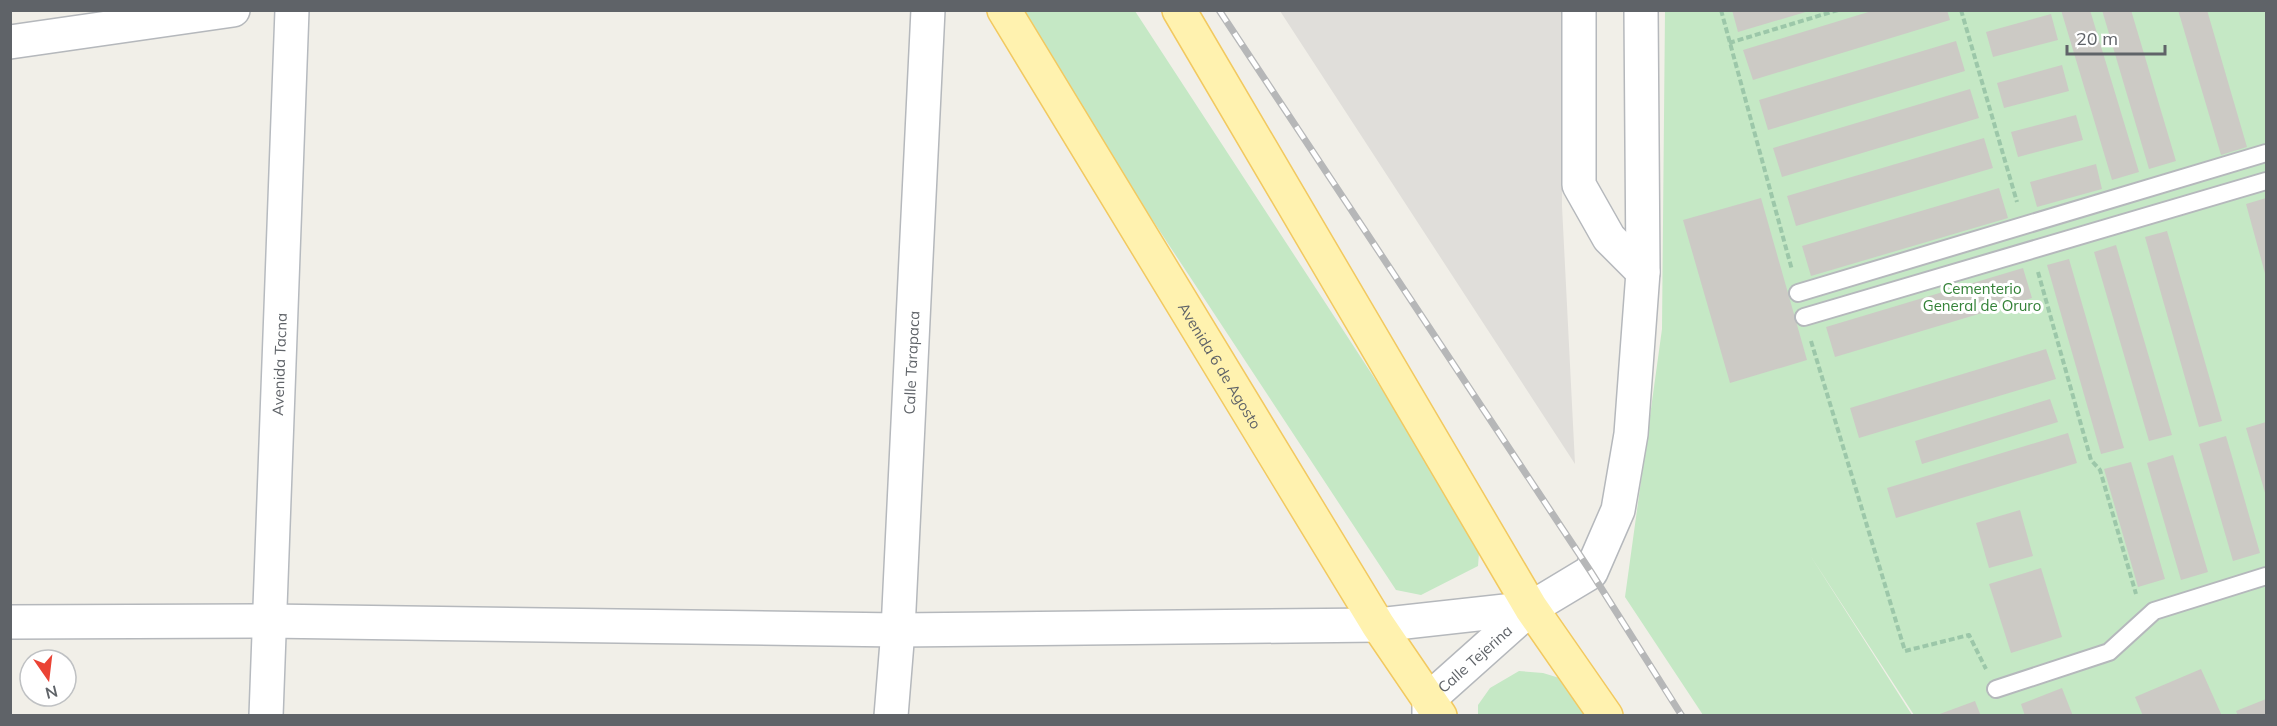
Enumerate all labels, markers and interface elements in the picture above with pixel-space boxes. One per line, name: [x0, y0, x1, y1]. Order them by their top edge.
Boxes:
scale bar: [2067, 18, 2164, 56]
text: 20 m: [2076, 27, 2118, 50]
park label: Cementerio General de Oruro: [1923, 279, 2041, 315]
street label: Avenida 6 de Agosto: [1174, 299, 1266, 432]
street label: Calle Tarapaca: [899, 310, 923, 415]
street label: Avenida Tacna: [268, 312, 290, 416]
street label: Calle Tejerina: [1434, 620, 1516, 696]
north arrow: [18, 648, 78, 708]
text: N: [43, 681, 60, 704]

